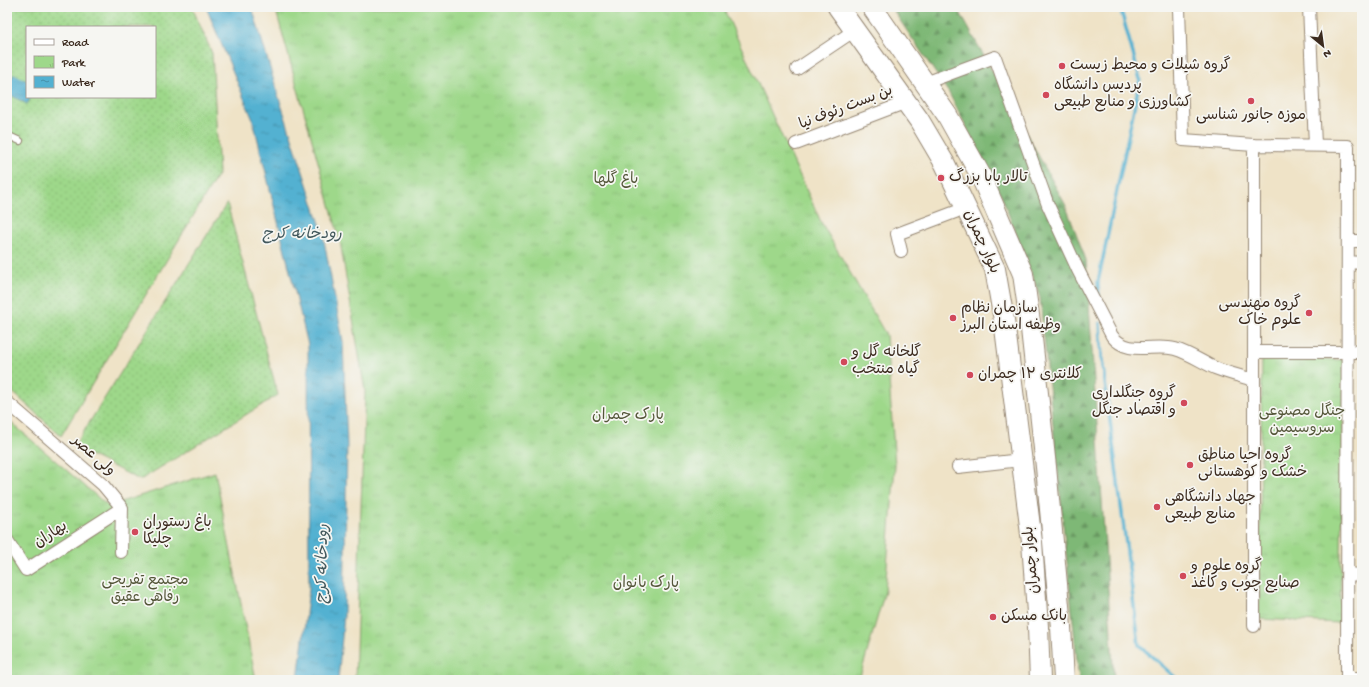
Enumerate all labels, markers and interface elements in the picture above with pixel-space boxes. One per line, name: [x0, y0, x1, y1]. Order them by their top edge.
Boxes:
legend: [26, 26, 156, 98]
north arrow: [1303, 26, 1343, 66]
text: Road: [62, 37, 89, 51]
text: N: [1321, 46, 1333, 60]
place label: گروه شیلات و محیط زیست: [1070, 55, 1231, 75]
text: Park: [61, 57, 87, 71]
marker: گروه شیلات و محیط زیست: [1057, 61, 1067, 71]
place label: پردیس دانشگاه کشاورزی و منابع طبیعی: [1054, 75, 1191, 112]
text: Water: [62, 77, 96, 91]
street label: بن بست رئوف نیا: [797, 82, 895, 134]
marker: پردیس دانشگاه کشاورزی و منابع طبیعی: [1041, 90, 1051, 100]
marker: موزه جانور شناسی: [1246, 96, 1256, 106]
place label: موزه جانور شناسی: [1196, 107, 1306, 125]
place label: تالار بابا بزرگ: [949, 167, 1028, 187]
park label: باغ گلها: [594, 169, 638, 189]
marker: تالار بابا بزرگ: [936, 173, 946, 183]
street label: بلوار چمران: [959, 207, 1003, 277]
water label: رودخانه کرج: [262, 225, 342, 245]
place label: گروه مهندسی علوم خاک: [1218, 293, 1301, 331]
place label: سازمان نظام وظیفه استان البرز: [960, 300, 1061, 335]
marker: گروه مهندسی علوم خاک: [1304, 308, 1314, 318]
marker: سازمان نظام وظیفه استان البرز: [948, 313, 958, 323]
place label: گلخانه گل و گیاه منتخب: [851, 342, 921, 379]
marker: گلخانه گل و گیاه منتخب: [839, 357, 849, 367]
place label: کلانتری ۱۲ چمران: [978, 366, 1082, 384]
marker: کلانتری ۱۲ چمران: [965, 370, 975, 380]
place label: گروه جنگلداری و اقتصاد جنگل: [1092, 383, 1176, 420]
marker: گروه جنگلداری و اقتصاد جنگل: [1179, 398, 1189, 408]
park label: جنگل مصنوعی سروسیمین: [1259, 401, 1345, 438]
park label: پارک چمران: [592, 407, 664, 425]
street label: ولی عصر: [66, 430, 119, 480]
place label: گروه احیا مناطق خشک و کوهستانی: [1198, 445, 1307, 482]
marker: گروه احیا مناطق خشک و کوهستانی: [1185, 460, 1195, 470]
place label: جهاد دانشگاهی منابع طبیعی: [1165, 487, 1256, 524]
marker: جهاد دانشگاهی منابع طبیعی: [1152, 502, 1162, 512]
place label: باغ رستوران چلیکا: [143, 513, 212, 549]
street label: بهاران: [31, 518, 71, 552]
water label: رودخانه کرج: [313, 524, 334, 604]
street label: بلوار چمران: [1020, 525, 1044, 595]
marker: باغ رستوران چلیکا: [130, 527, 140, 537]
place label: گروه علوم و صنایع چوب و کاغذ: [1190, 556, 1300, 593]
marker: گروه علوم و صنایع چوب و کاغذ: [1178, 571, 1188, 581]
park label: مجتمع تفریحی رفاهی عقیق: [101, 572, 189, 607]
park label: پارک بانوان: [613, 575, 679, 593]
place label: بانک مسکن: [1001, 608, 1067, 626]
marker: بانک مسکن: [988, 612, 998, 622]

